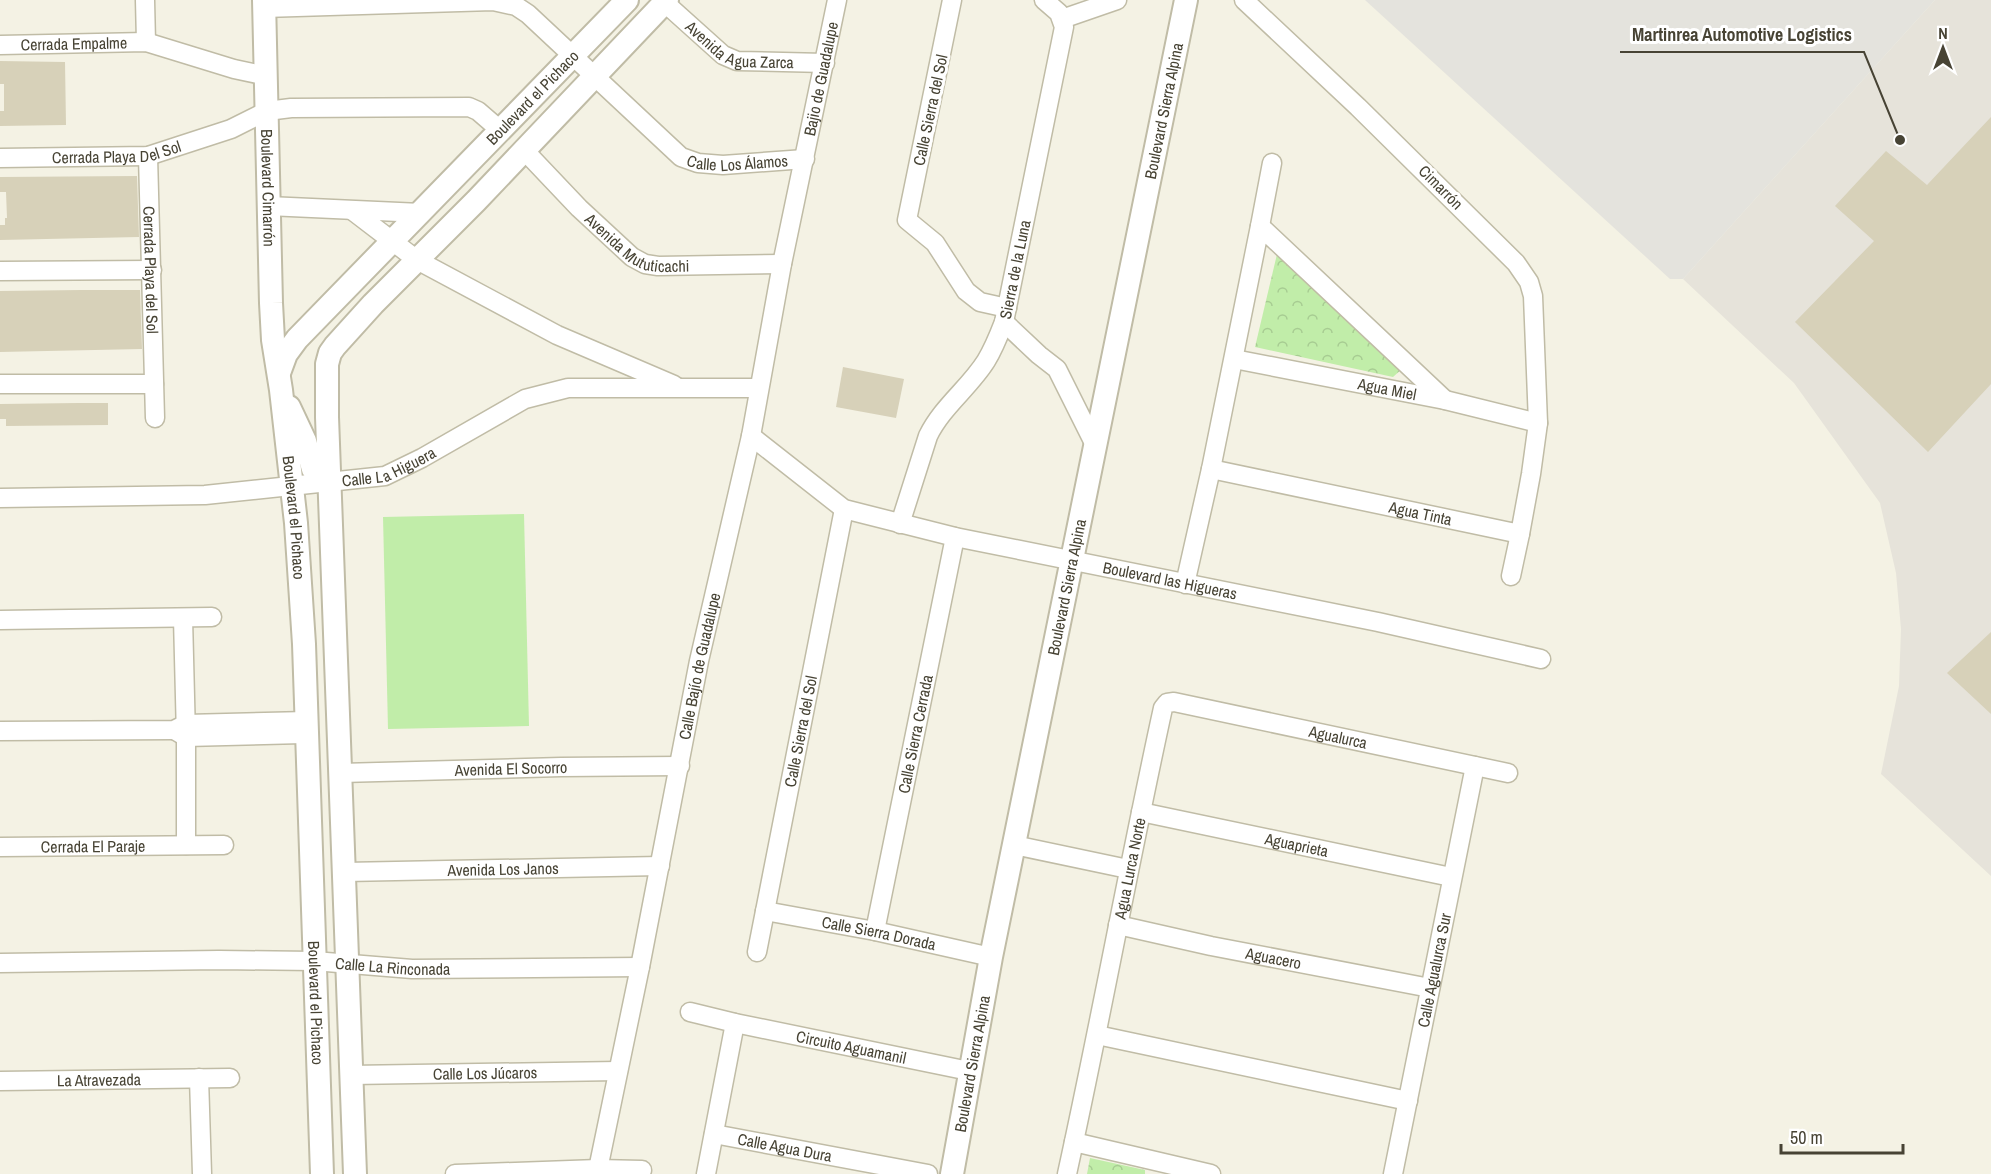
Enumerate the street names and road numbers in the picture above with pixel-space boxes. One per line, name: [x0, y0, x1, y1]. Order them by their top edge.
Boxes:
street label: Avenida Agua Zarca: [680, 15, 795, 73]
street label: Bajio de Guadalupe: [798, 20, 843, 138]
street label: Cerrada Empalme: [21, 31, 127, 56]
street label: Boulevard Sierra Alpina: [1139, 40, 1188, 181]
street label: Boulevard el Pichaco: [481, 45, 583, 150]
street label: Calle Sierra del Sol: [907, 52, 953, 168]
street label: Boulevard Cimarrón: [256, 129, 281, 247]
street label: Cerrada Playa Del Sol: [52, 135, 184, 168]
street label: Calle Los Álamos: [684, 149, 789, 176]
street label: Cimarrón: [1414, 160, 1468, 214]
street label: Cerrada Playa del Sol: [138, 206, 164, 334]
street label: Avenida Mututicachi: [580, 207, 689, 277]
street label: Sierra de la Luna: [994, 217, 1036, 321]
street label: Agua Miel: [1355, 372, 1418, 405]
street label: Calle La Higuera: [341, 441, 440, 491]
street label: Boulevard el Pichaco: [277, 455, 311, 580]
street label: Agua Tinta: [1386, 496, 1455, 531]
street label: Boulevard Sierra Alpina: [1042, 516, 1091, 657]
street label: Boulevard las Higueras: [1101, 556, 1239, 604]
street label: Calle Bajío de Guadalupe: [673, 591, 725, 742]
street label: Calle Sierra Cerrada: [892, 672, 938, 795]
street label: Calle Sierra del Sol: [779, 674, 822, 789]
street label: Agualurca: [1306, 720, 1370, 754]
street label: Avenida El Socorro: [453, 756, 567, 781]
street label: Agua Lurca Norte: [1108, 816, 1151, 922]
street label: Aguaprieta: [1262, 827, 1331, 862]
street label: Cerrada El Paraje: [41, 835, 145, 858]
street label: Avenida Los Janos: [446, 857, 559, 881]
street label: Calle Agualurca Sur: [1412, 910, 1456, 1029]
street label: Calle Sierra Dorada: [820, 911, 939, 955]
street label: Boulevard el Pichaco: [303, 941, 329, 1065]
street label: Aguacero: [1243, 942, 1303, 974]
street label: Calle La Rinconada: [334, 952, 451, 980]
street label: Boulevard Sierra Alpina: [949, 993, 995, 1134]
street label: Circuito Aguamanil: [794, 1025, 908, 1069]
street label: Calle Los Júcaros: [433, 1061, 537, 1085]
street label: La Atravezada: [57, 1068, 142, 1091]
street label: Calle Agua Dura: [736, 1128, 834, 1167]

